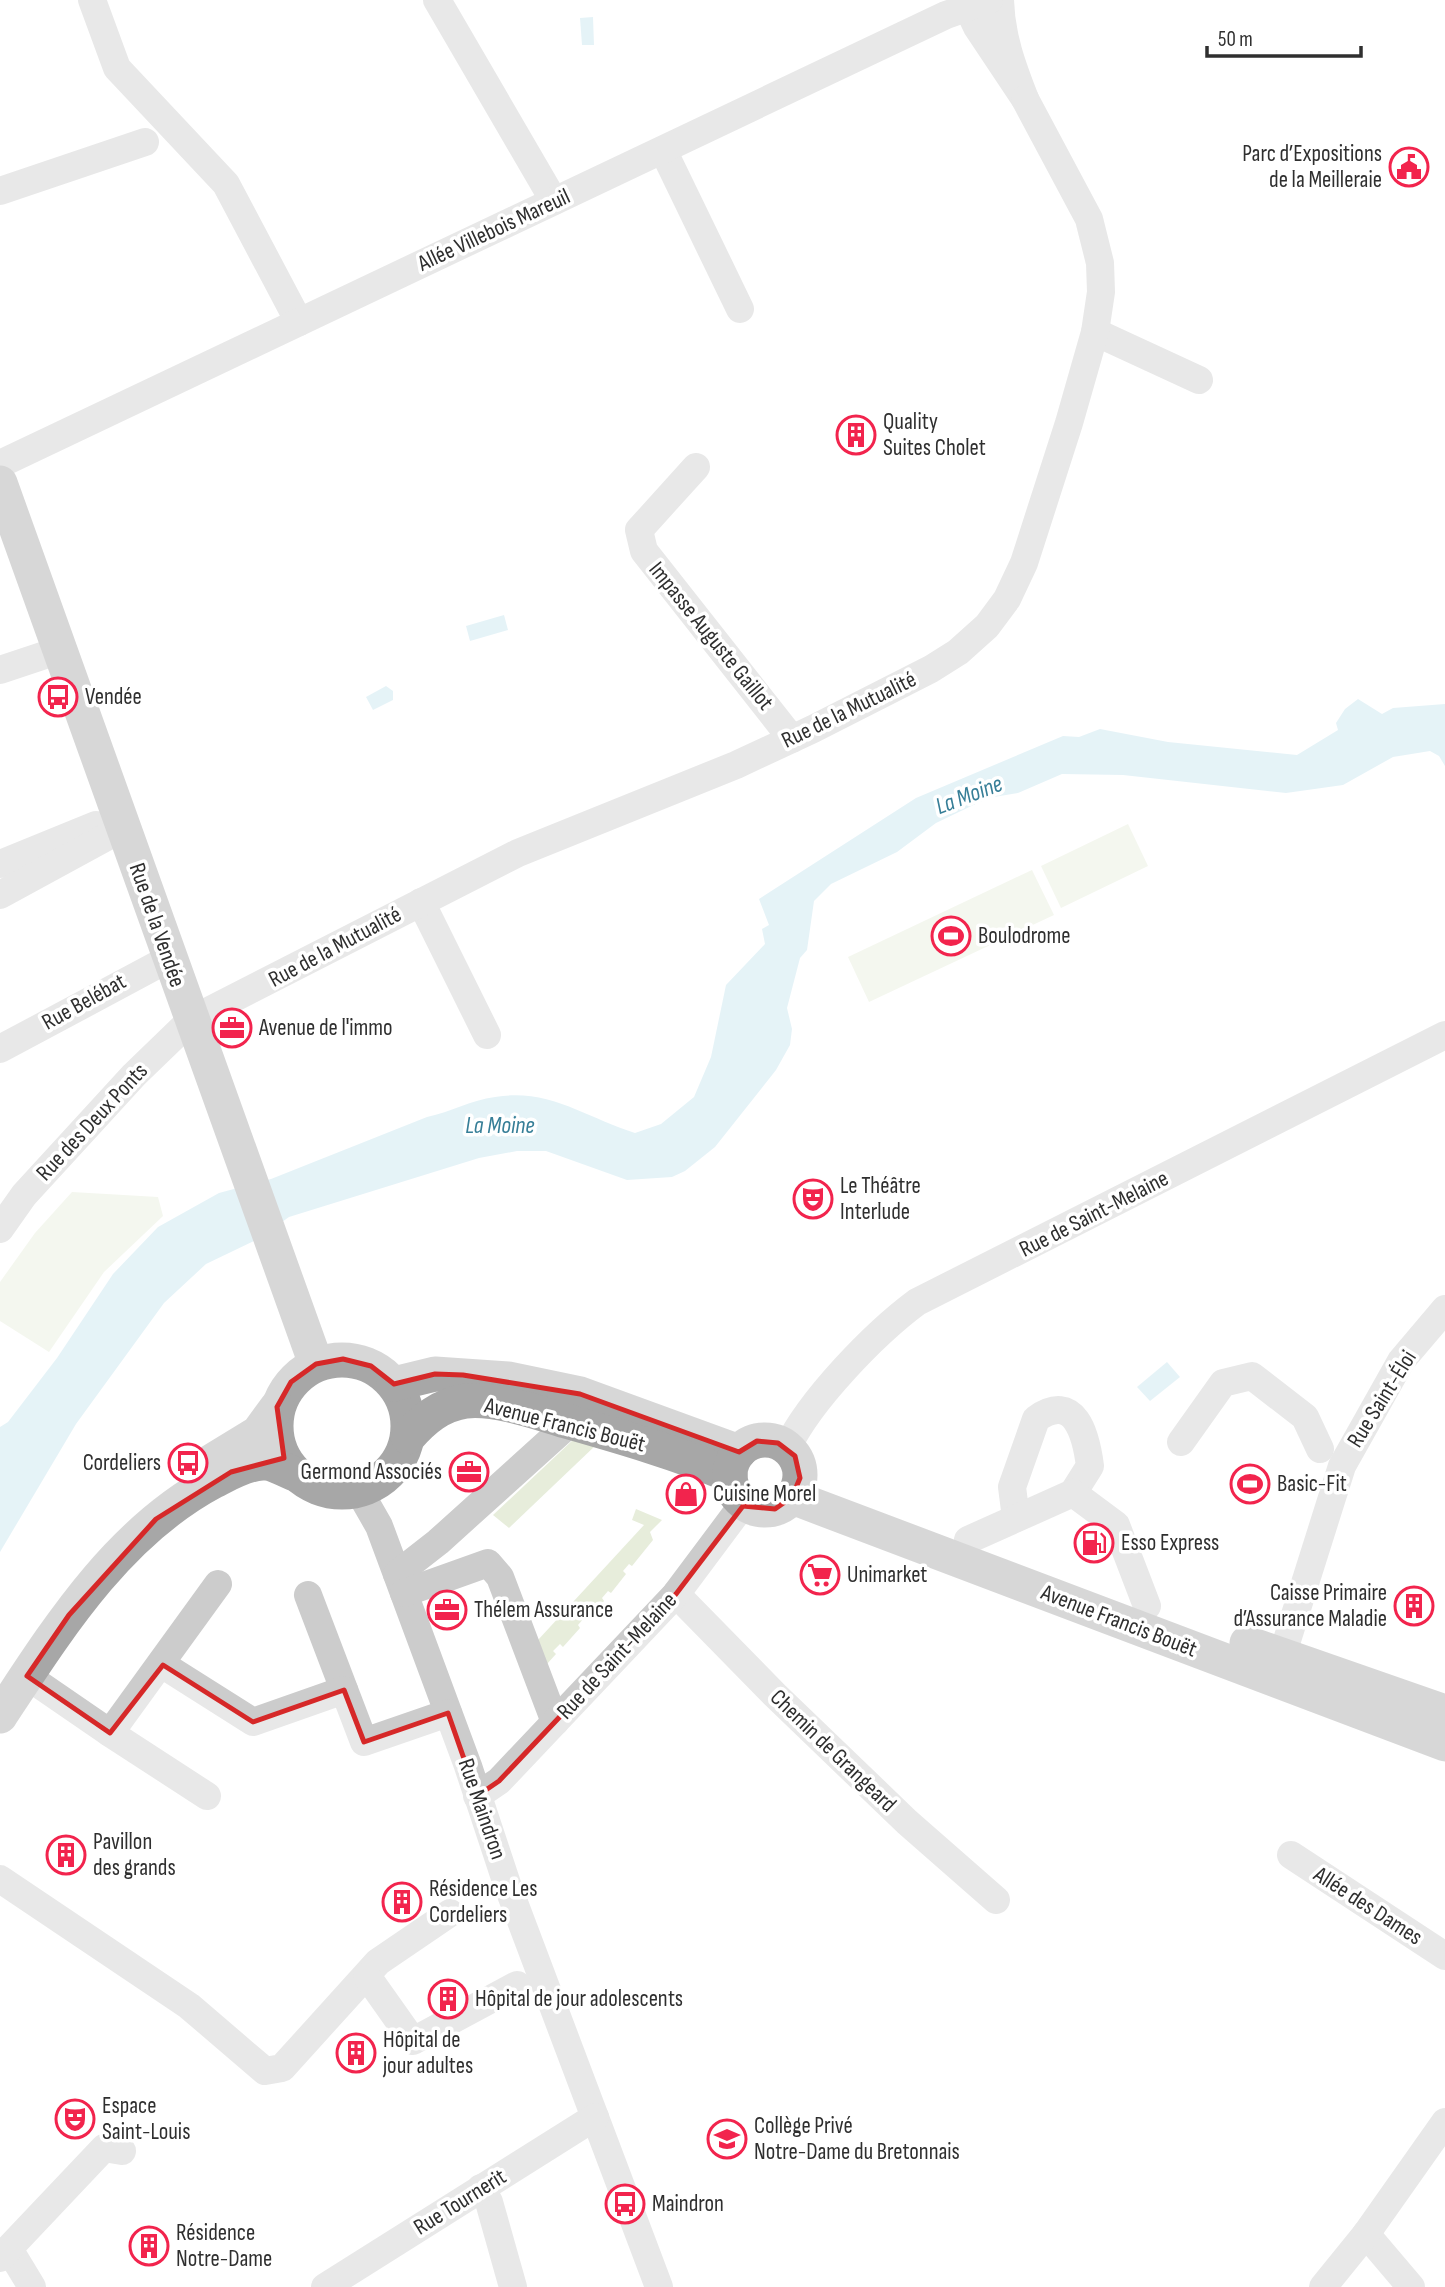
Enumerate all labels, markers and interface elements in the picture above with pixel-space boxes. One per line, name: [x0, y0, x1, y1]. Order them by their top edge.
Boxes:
scale bar: [1207, 14, 1361, 58]
text: 50 m: [1218, 27, 1253, 52]
place label: Parc d’Expositions de la Meilleraie: [1242, 140, 1382, 194]
public building icon: Parc d’Expositions de la Meilleraie: [1388, 146, 1430, 188]
street label: Allée Villebois Mareuil: [413, 183, 575, 278]
place label: Quality Suites Cholet: [883, 408, 986, 462]
building icon: Quality Suites Cholet: [835, 414, 877, 456]
street label: Impasse Auguste Gaillot: [643, 556, 779, 716]
street label: Rue de la Mutualité: [777, 665, 921, 755]
bus stop icon: Vendée: [37, 676, 79, 718]
place label: Vendée: [85, 683, 142, 711]
water label: La Moine: [931, 769, 1007, 821]
street label: Rue de la Vendée: [123, 859, 191, 991]
street label: Rue de la Mutualité: [264, 900, 406, 994]
sports icon: Boulodrome: [930, 915, 972, 957]
place label: Boulodrome: [978, 922, 1071, 950]
street label: Rue Belébat: [37, 968, 131, 1036]
office icon: Avenue de l'immo: [211, 1007, 253, 1049]
place label: Avenue de l'immo: [258, 1014, 393, 1042]
street label: Rue des Deux Ponts: [30, 1057, 154, 1187]
water label: La Moine: [465, 1111, 535, 1140]
street label: Rue de Saint-Melaine: [1015, 1164, 1173, 1264]
place label: Le Théâtre Interlude: [840, 1172, 921, 1226]
theatre icon: Le Théâtre Interlude: [792, 1178, 834, 1220]
street label: Rue Saint-Éloi: [1341, 1345, 1423, 1453]
street label: Avenue Francis Bouët: [481, 1391, 648, 1458]
bus stop icon: Cordeliers: [167, 1442, 209, 1484]
place label: Cordeliers: [83, 1449, 161, 1477]
office icon: Germond Associés: [448, 1451, 490, 1493]
place label: Germond Associés: [301, 1458, 442, 1486]
sports icon: Basic-Fit: [1229, 1463, 1271, 1505]
place label: Basic-Fit: [1277, 1470, 1347, 1498]
shop icon: Cuisine Morel: [665, 1473, 707, 1515]
place label: Cuisine Morel: [713, 1480, 816, 1508]
fuel station icon: Esso Express: [1073, 1522, 1115, 1564]
place label: Esso Express: [1121, 1529, 1219, 1557]
supermarket icon: Unimarket: [799, 1554, 841, 1596]
place label: Unimarket: [847, 1561, 927, 1589]
street label: Avenue Francis Bouët: [1036, 1578, 1201, 1664]
place label: Caisse Primaire d’Assurance Maladie: [1234, 1579, 1387, 1633]
building icon: Caisse Primaire d’Assurance Maladie: [1393, 1585, 1435, 1627]
street label: Rue de Saint-Melaine: [551, 1587, 683, 1725]
office icon: Thélem Assurance: [426, 1589, 468, 1631]
place label: Thélem Assurance: [474, 1596, 613, 1624]
street label: Chemin de Grangeard: [764, 1684, 902, 1818]
street label: Rue Maindron: [452, 1755, 512, 1863]
place label: Pavillon des grands: [93, 1828, 176, 1882]
building icon: Pavillon des grands: [45, 1834, 87, 1876]
street label: Allée des Dames: [1308, 1860, 1428, 1951]
place label: Résidence Les Cordeliers: [429, 1875, 538, 1929]
building icon: Résidence Les Cordeliers: [381, 1881, 423, 1923]
building icon: Hôpital de jour adolescents: [427, 1978, 469, 2020]
place label: Hôpital de jour adolescents: [475, 1985, 683, 2013]
place label: Hôpital de jour adultes: [382, 2026, 473, 2080]
building icon: Hôpital de jour adultes: [335, 2032, 377, 2074]
place label: Espace Saint-Louis: [102, 2092, 190, 2146]
theatre icon: Espace Saint-Louis: [54, 2098, 96, 2140]
place label: Collège Privé Notre-Dame du Bretonnais: [754, 2112, 960, 2166]
school or university icon: Collège Privé Notre-Dame du Bretonnais: [706, 2118, 748, 2160]
street label: Rue Tournerit: [409, 2163, 511, 2241]
bus stop icon: Maindron: [604, 2183, 646, 2225]
place label: Maindron: [652, 2190, 724, 2218]
place label: Résidence Notre-Dame: [176, 2219, 272, 2273]
building icon: Résidence Notre-Dame: [128, 2225, 170, 2267]

